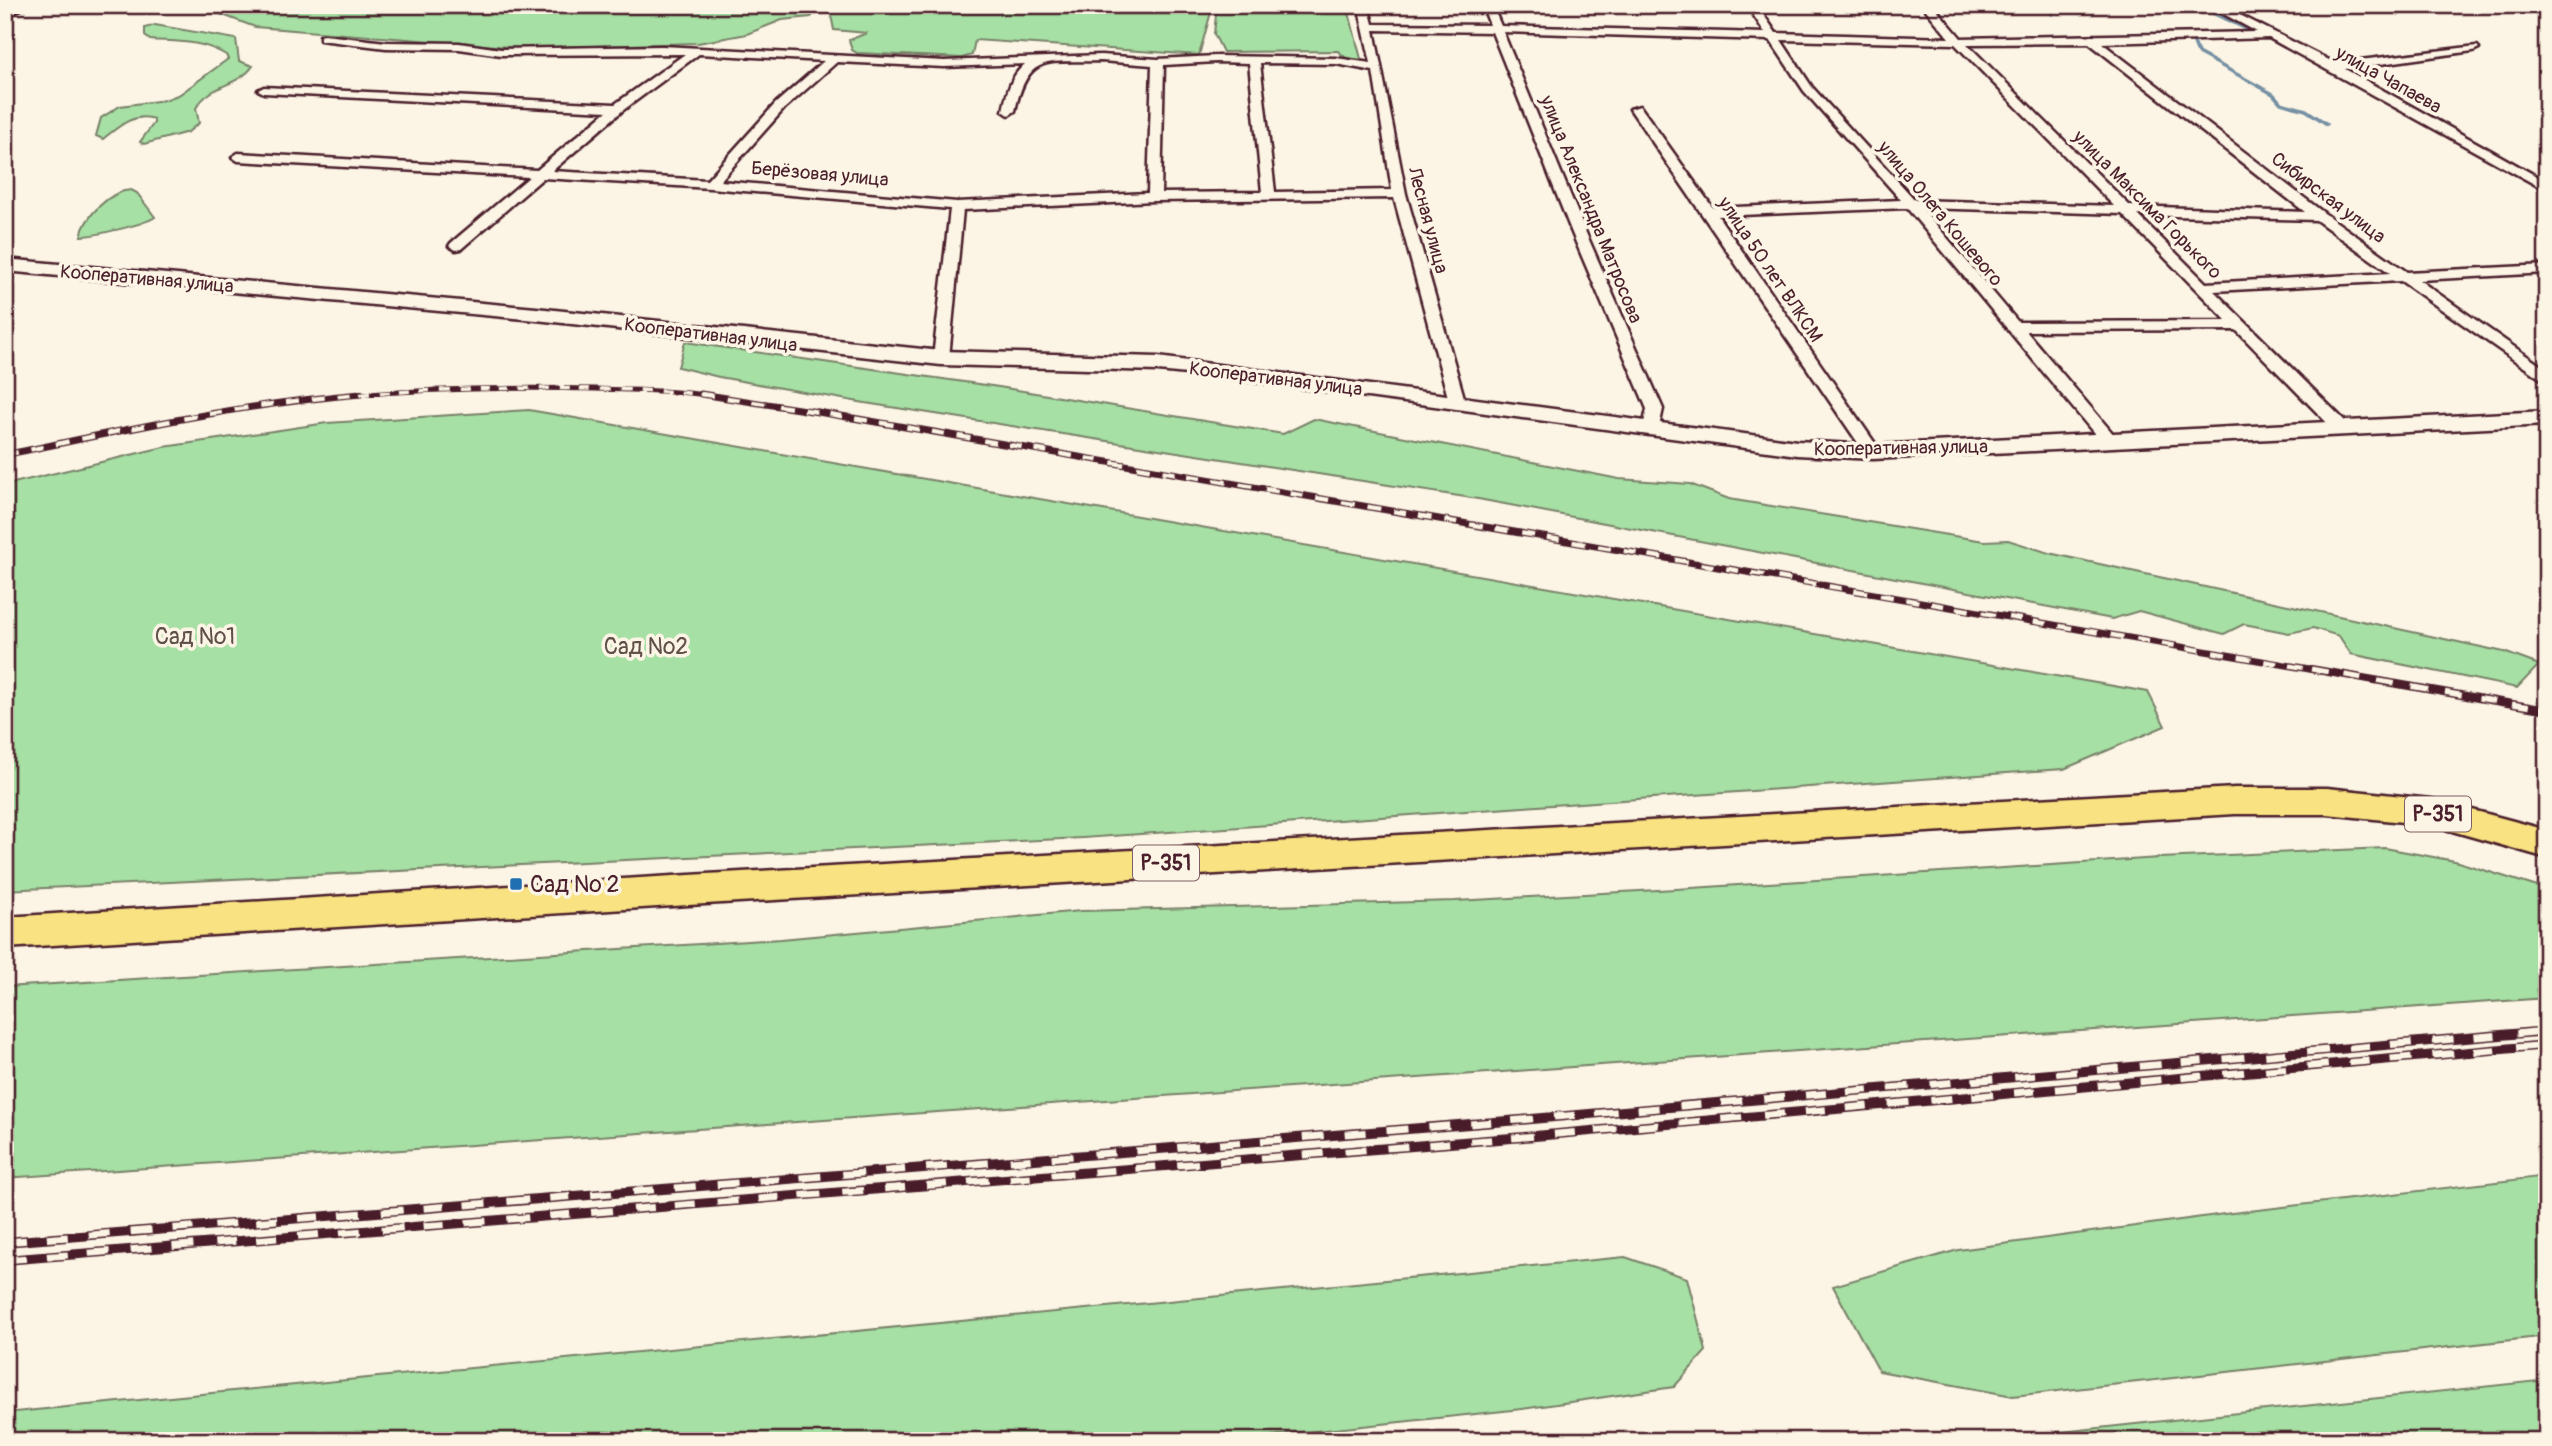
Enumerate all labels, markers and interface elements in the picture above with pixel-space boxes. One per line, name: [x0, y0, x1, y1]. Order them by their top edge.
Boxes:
street label: улица Чапаева: [2330, 40, 2446, 119]
street label: улица Александра Матросова: [1534, 91, 1648, 327]
street label: улица Максима Горького: [2067, 124, 2227, 284]
street label: улица Олега Кошевого: [1872, 135, 2008, 291]
street label: Сибирская улица: [2266, 147, 2391, 249]
street label: Берёзовая улица: [750, 156, 890, 192]
street label: Лесная улица: [1402, 163, 1454, 276]
street label: улица 50 лет ВЛКСМ: [1712, 191, 1828, 347]
street label: Кооперативная улица: [59, 259, 235, 299]
street label: Кооперативная улица: [623, 312, 799, 358]
street label: Кооперативная улица: [1188, 356, 1364, 402]
street label: Кооперативная улица: [1814, 434, 1988, 462]
park label: Сад №1: [155, 622, 235, 651]
park label: Сад №2: [604, 632, 688, 661]
road number: Р-351: [2405, 796, 2471, 832]
road number: Р-351: [1133, 846, 1199, 880]
place label: Сад № 2: [530, 870, 619, 899]
marker: Сад № 2: [508, 876, 524, 892]

